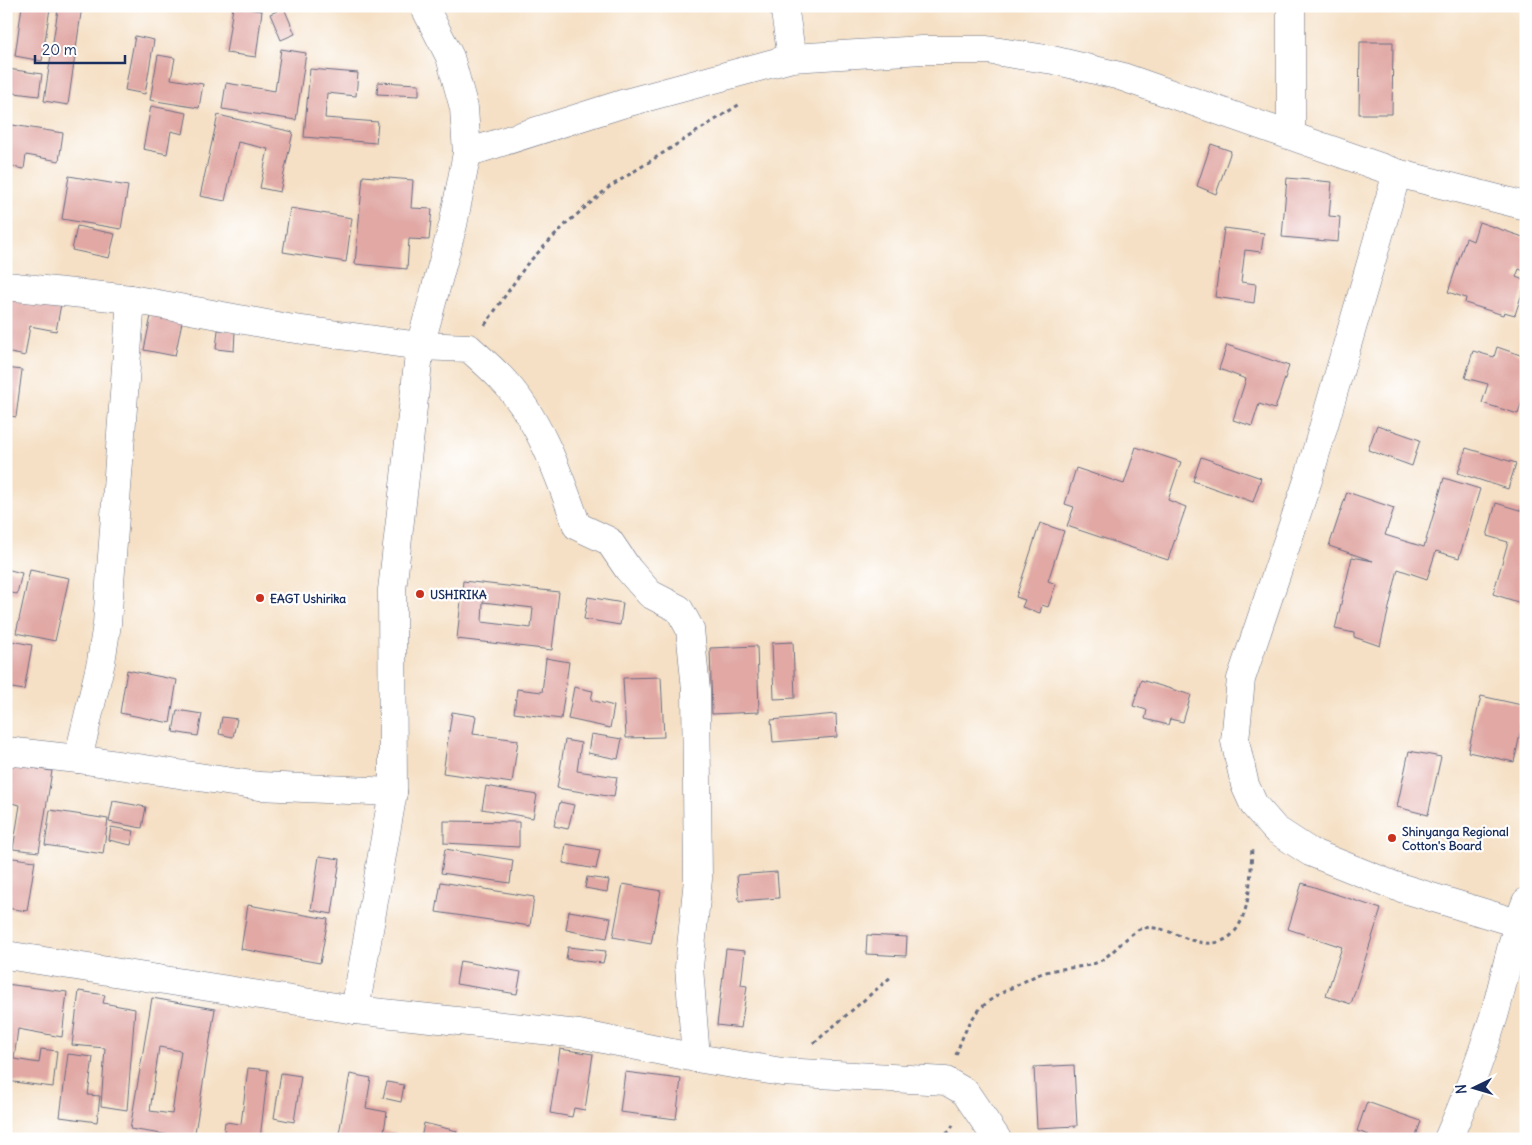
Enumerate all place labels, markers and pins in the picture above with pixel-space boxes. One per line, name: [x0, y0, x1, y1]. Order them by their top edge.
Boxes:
place label: USHIRIKA: [430, 587, 487, 602]
marker: USHIRIKA: [414, 588, 426, 600]
place label: EAGT Ushirika: [270, 591, 346, 606]
marker: EAGT Ushirika: [254, 592, 266, 604]
place label: Shinyanga Regional Cotton's Board: [1402, 824, 1509, 853]
marker: Shinyanga Regional Cotton's Board: [1386, 832, 1398, 844]

